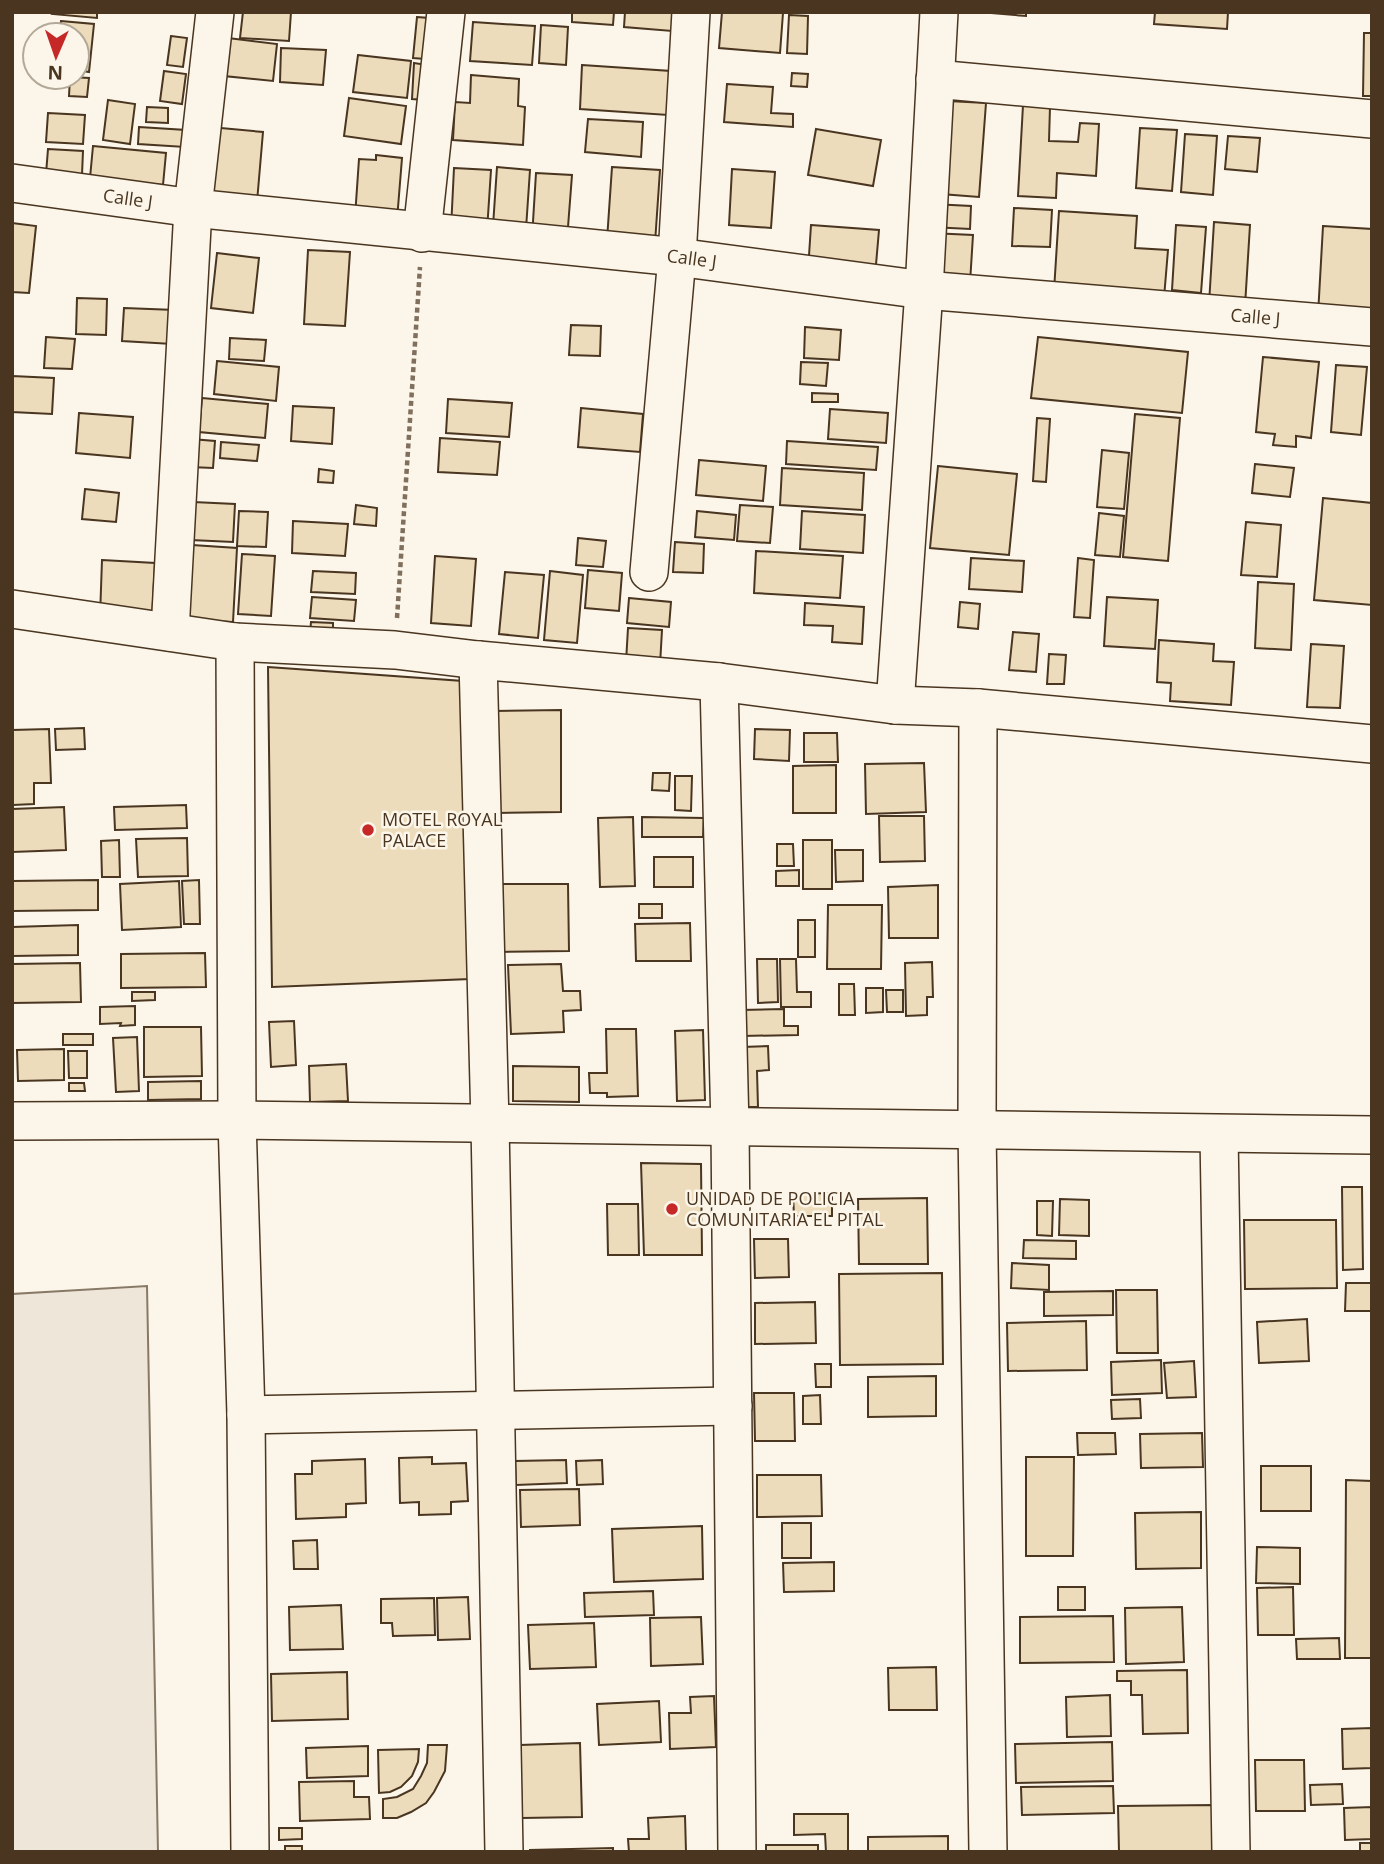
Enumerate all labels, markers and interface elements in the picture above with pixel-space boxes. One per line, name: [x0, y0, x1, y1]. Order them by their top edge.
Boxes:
north arrow: [21, 21, 91, 91]
text: N: [47, 60, 64, 86]
street label: Calle J: [102, 183, 154, 213]
street label: Calle J: [666, 243, 718, 273]
street label: Calle J: [1230, 302, 1282, 330]
place label: MOTEL ROYAL PALACE: [382, 807, 502, 852]
marker: MOTEL ROYAL PALACE: [360, 822, 376, 838]
place label: UNIDAD DE POLICIA COMUNITARIA EL PITAL: [686, 1186, 883, 1231]
marker: UNIDAD DE POLICIA COMUNITARIA EL PITAL: [664, 1201, 680, 1217]

